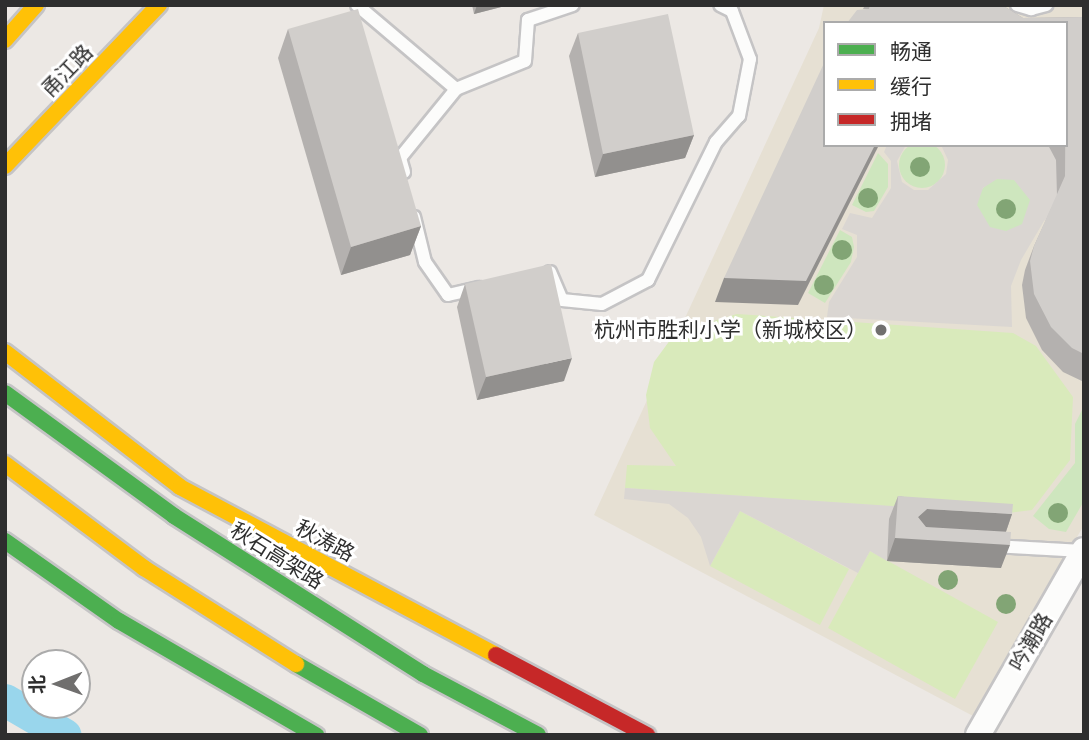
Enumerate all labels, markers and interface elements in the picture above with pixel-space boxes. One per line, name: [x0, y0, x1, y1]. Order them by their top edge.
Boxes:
legend: [823, 21, 1068, 147]
text: 畅通: [890, 39, 932, 64]
street label: 甬江路: [36, 40, 98, 102]
text: 缓行: [890, 74, 932, 99]
text: 拥堵: [890, 109, 932, 134]
place label: 杭州市胜利小学（新城校区）: [594, 317, 867, 343]
marker: 杭州市胜利小学（新城校区）: [873, 322, 889, 338]
street label: 秋涛路: [291, 515, 359, 567]
street label: 秋石高架路: [226, 517, 328, 595]
street label: 吟潮路: [1004, 608, 1058, 676]
north arrow: [21, 649, 91, 719]
text: 北: [26, 675, 48, 694]

